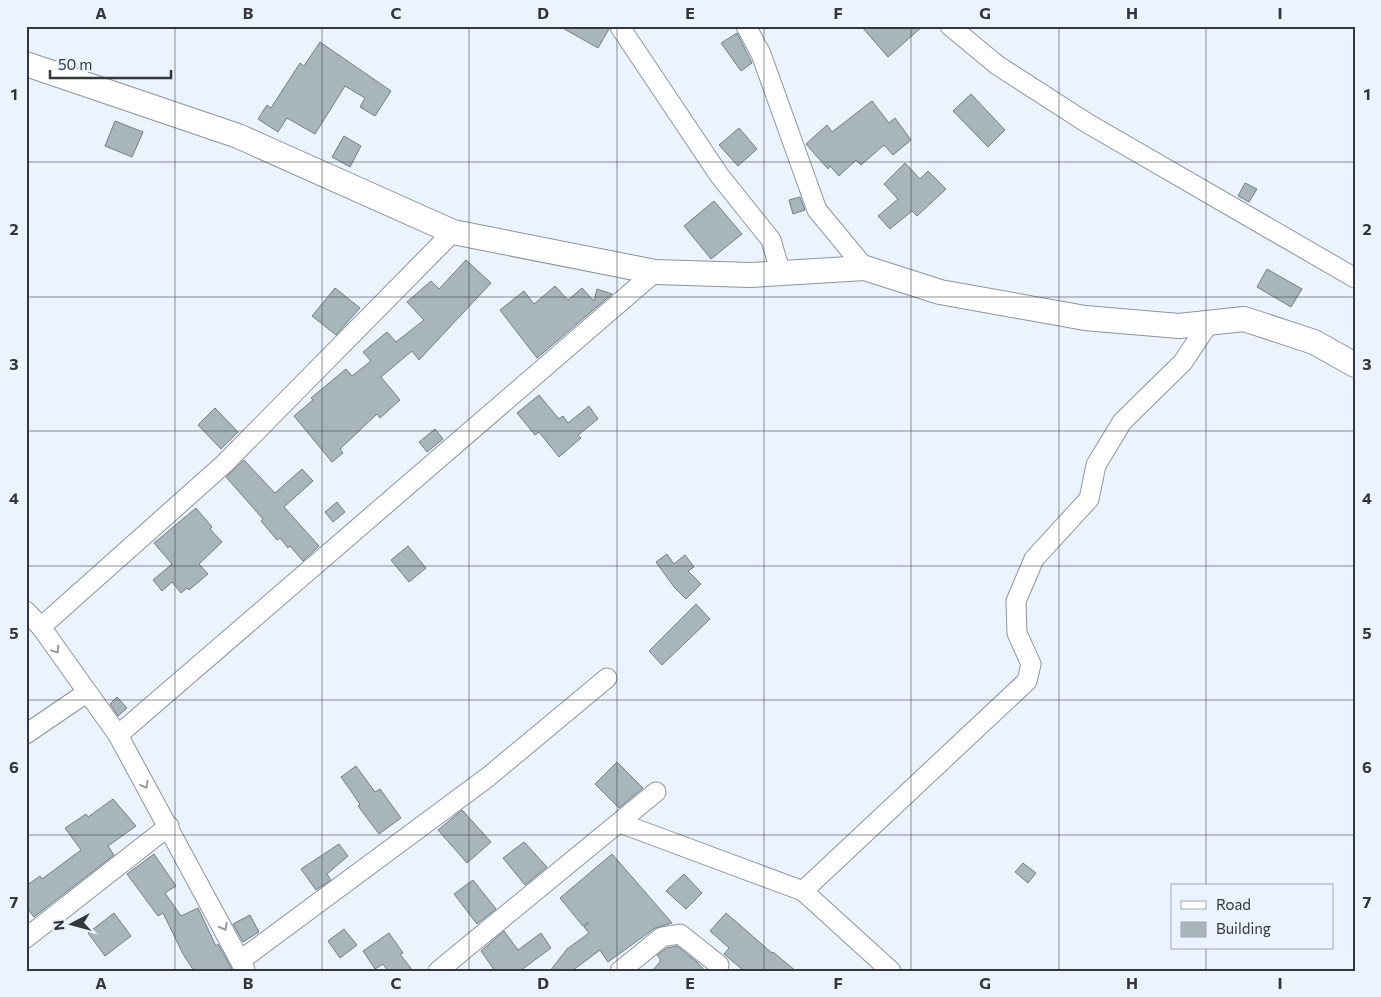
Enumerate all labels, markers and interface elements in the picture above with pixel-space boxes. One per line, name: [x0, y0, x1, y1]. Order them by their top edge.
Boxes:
text: A: [95, 3, 107, 22]
text: B: [243, 3, 254, 22]
text: C: [391, 3, 402, 22]
text: D: [537, 3, 549, 22]
text: E: [685, 3, 695, 22]
text: F: [833, 3, 843, 22]
text: G: [979, 3, 991, 22]
text: H: [1126, 3, 1138, 22]
text: I: [1277, 3, 1283, 22]
scale bar: [50, 48, 171, 80]
text: 50 m: [58, 55, 92, 73]
text: 1: [10, 84, 18, 103]
text: 1: [1363, 84, 1371, 103]
text: 2: [9, 219, 19, 238]
text: 2: [1362, 219, 1372, 238]
text: 3: [9, 354, 19, 373]
text: 3: [1362, 354, 1372, 373]
text: 4: [9, 488, 19, 507]
text: 4: [1362, 488, 1372, 507]
text: 5: [9, 623, 19, 642]
text: 5: [1362, 623, 1372, 642]
one-way arrow: [50, 644, 59, 653]
text: 6: [9, 757, 19, 776]
text: 6: [1362, 757, 1372, 776]
one-way arrow: [139, 780, 149, 789]
legend: [1171, 884, 1334, 950]
text: 7: [10, 892, 19, 911]
text: 7: [1363, 892, 1372, 911]
text: Road: [1216, 895, 1251, 913]
north arrow: [48, 900, 98, 950]
text: N: [50, 919, 68, 932]
text: Building: [1216, 919, 1271, 937]
one-way arrow: [218, 922, 228, 931]
text: A: [95, 973, 107, 992]
text: B: [243, 973, 254, 992]
text: C: [391, 973, 402, 992]
text: D: [537, 973, 549, 992]
text: E: [685, 973, 695, 992]
text: F: [833, 973, 843, 992]
text: G: [979, 973, 991, 992]
text: H: [1126, 973, 1138, 992]
text: I: [1277, 973, 1283, 992]

